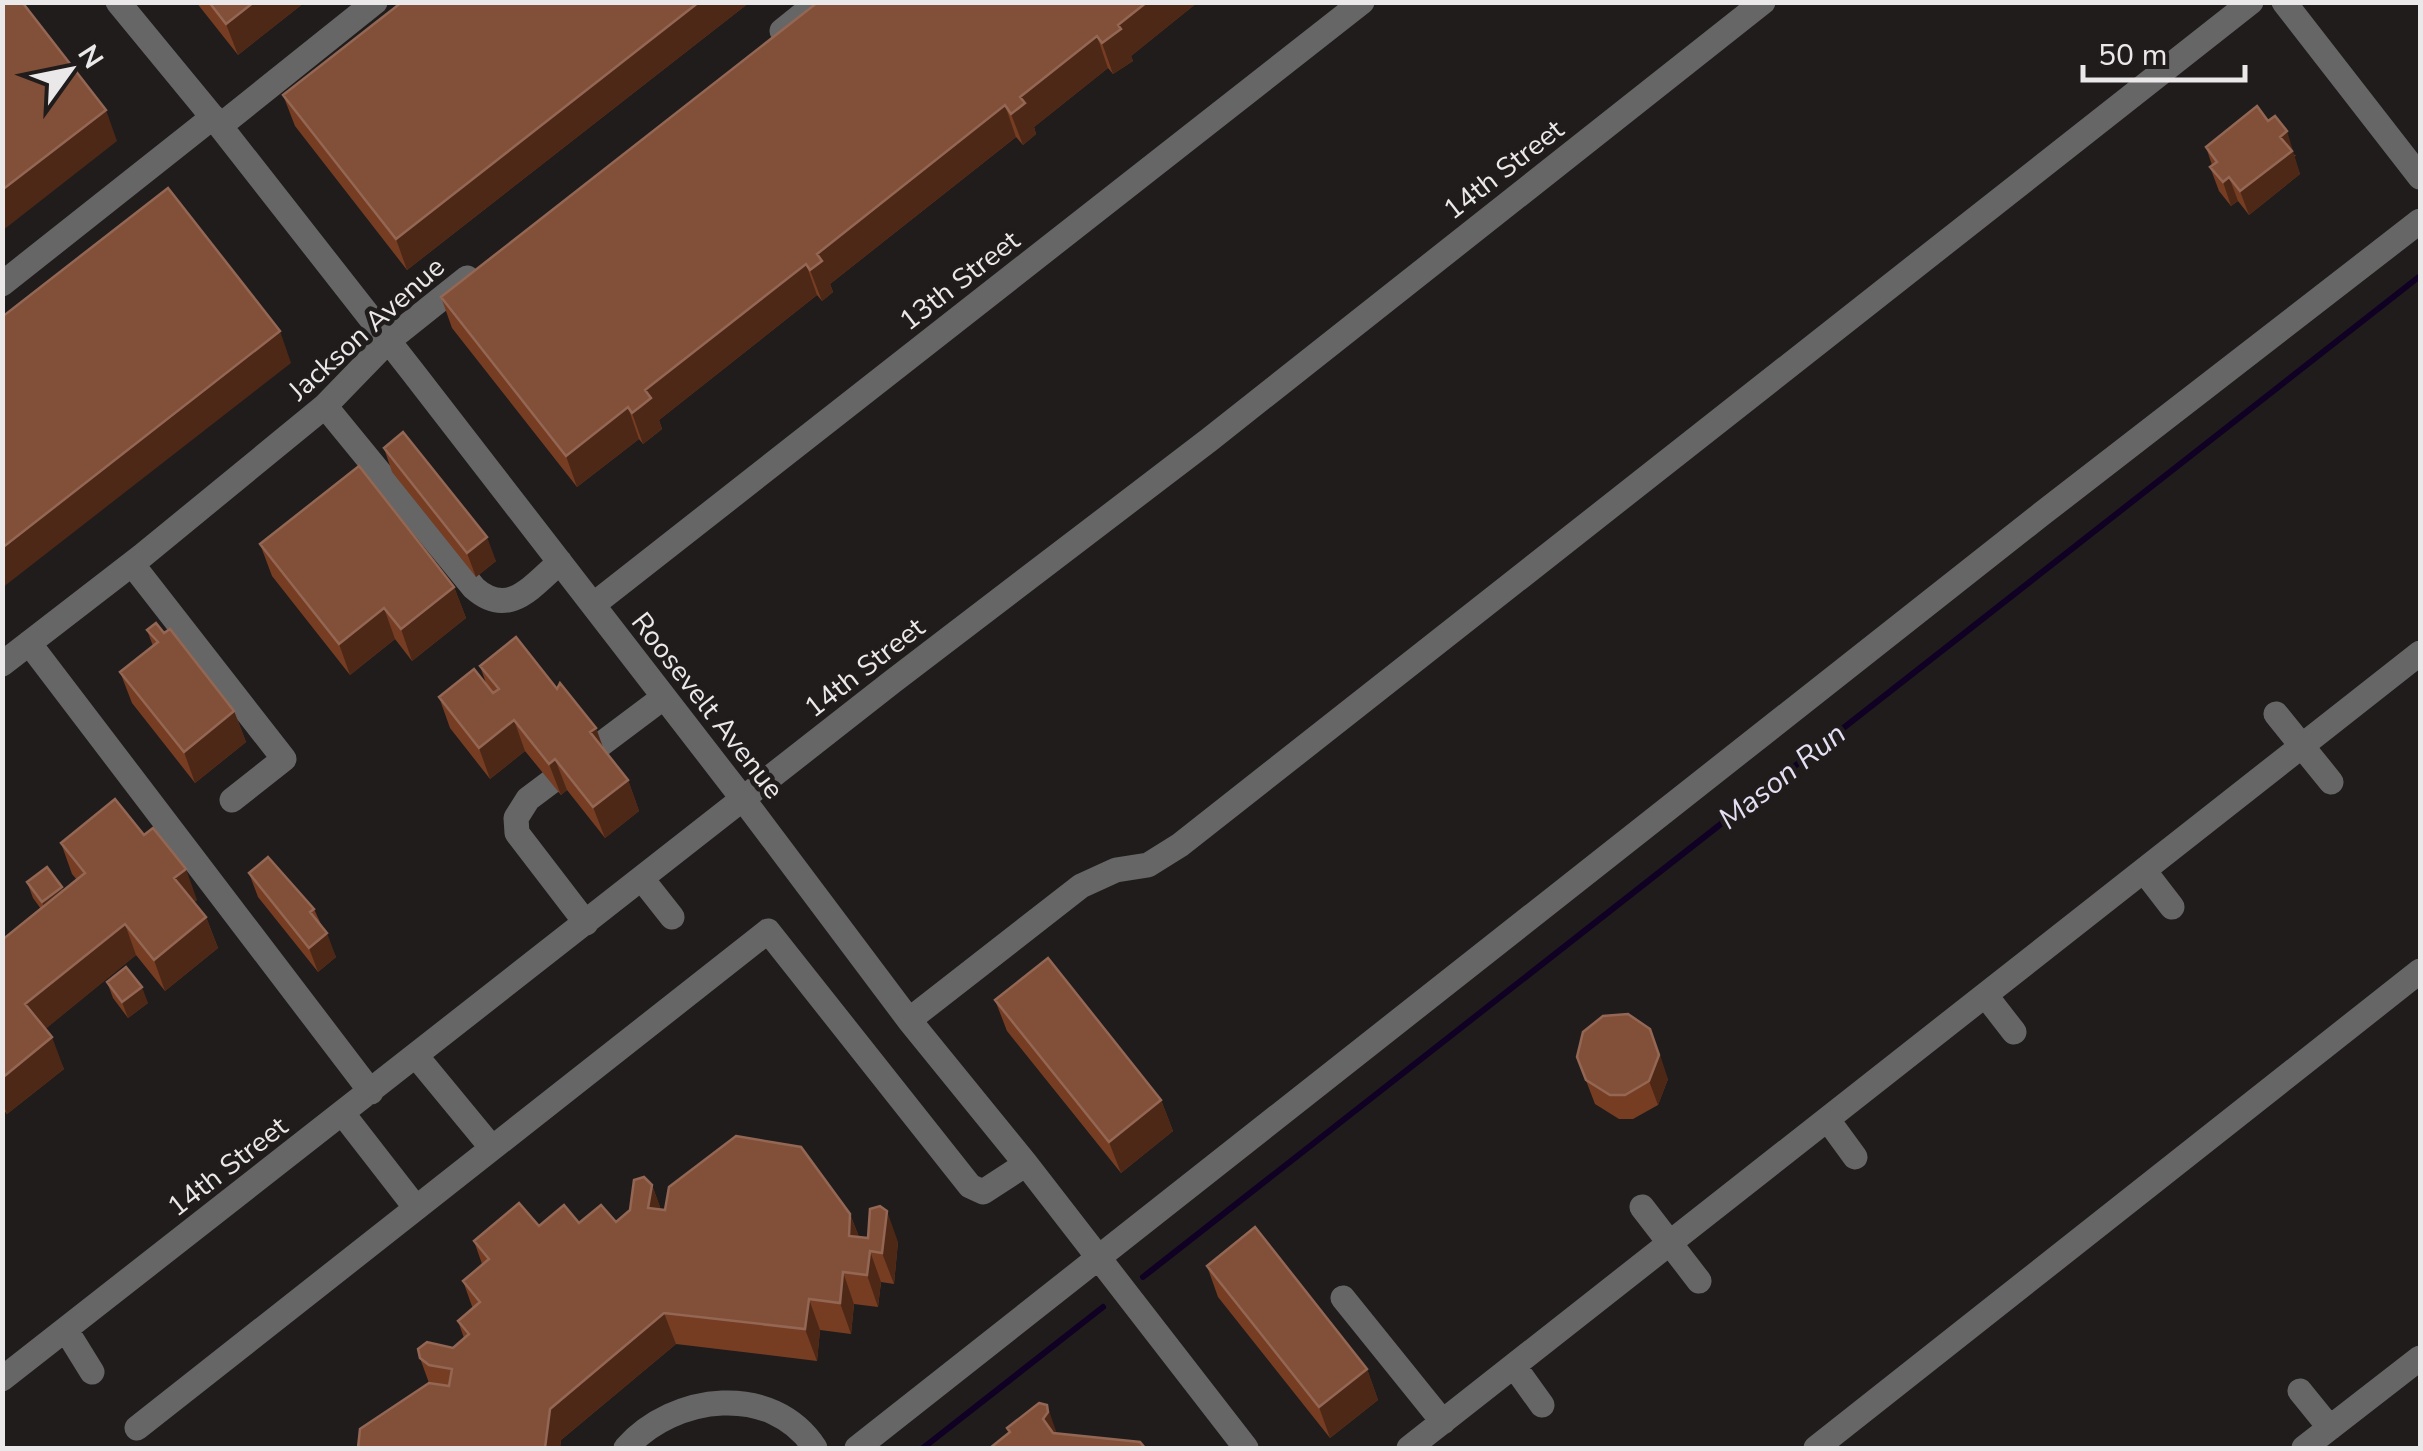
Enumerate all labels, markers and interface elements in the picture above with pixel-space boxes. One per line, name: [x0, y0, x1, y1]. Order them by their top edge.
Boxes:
north arrow: [20, 20, 120, 120]
scale bar: [2083, 20, 2246, 82]
text: 50 m: [2098, 35, 2167, 76]
text: N: [68, 38, 112, 76]
street label: 14th Street: [1436, 111, 1572, 229]
street label: 13th Street: [892, 222, 1028, 340]
street label: Jackson Avenue: [280, 248, 453, 410]
street label: Roosevelt Avenue: [622, 604, 792, 807]
street label: 14th Street: [797, 609, 933, 727]
water label: Mason Run: [1710, 714, 1855, 839]
street label: 14th Street: [160, 1108, 296, 1226]

